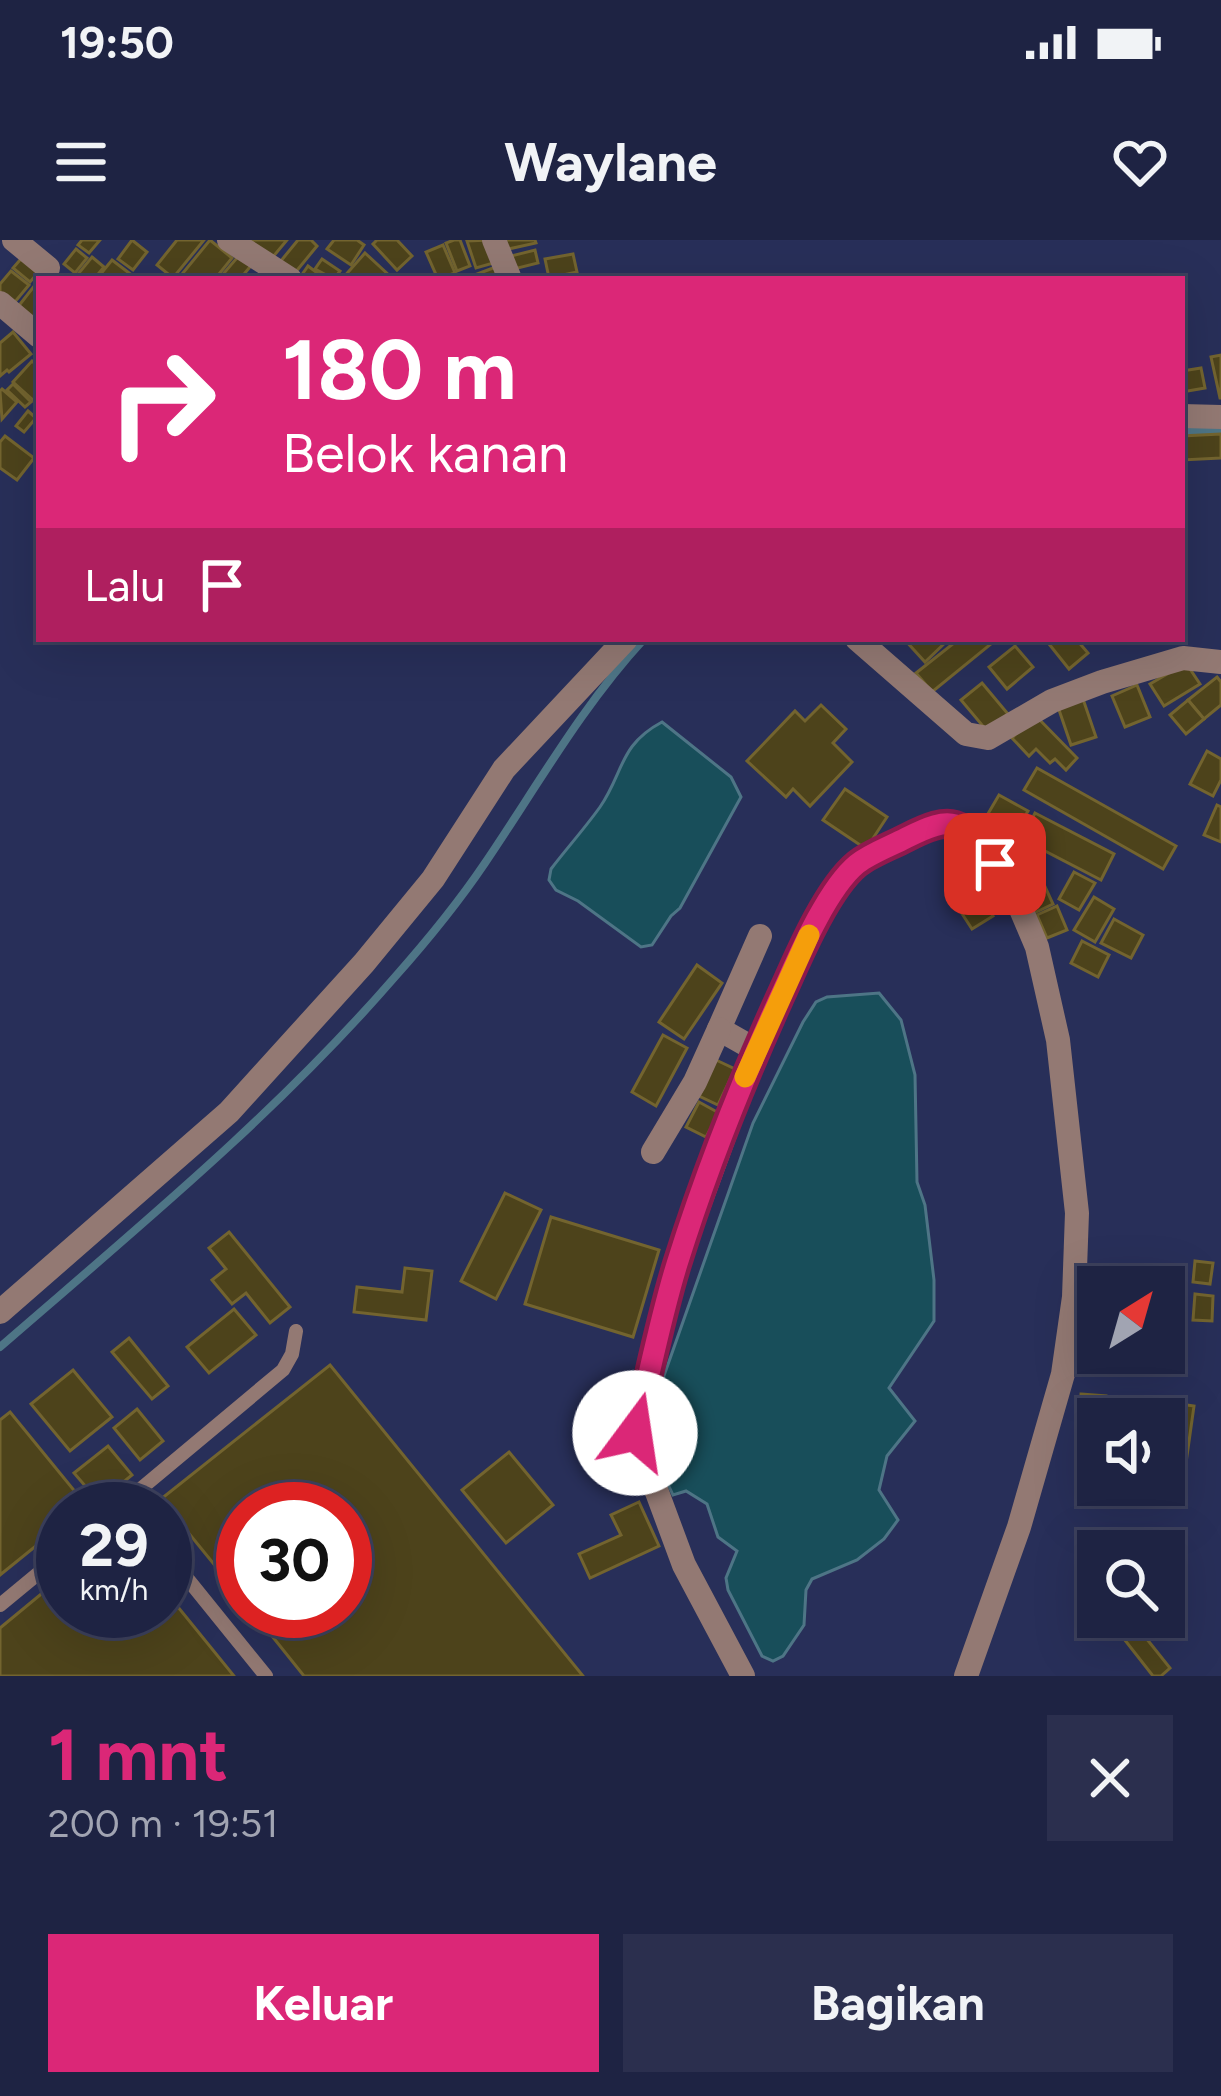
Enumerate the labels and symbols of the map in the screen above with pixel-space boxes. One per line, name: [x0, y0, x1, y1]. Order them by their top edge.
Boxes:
pin: [944, 813, 1046, 915]
north arrow: [1077, 1266, 1185, 1374]
position arrow: [572, 1370, 698, 1496]
speed limit sign: 30: [216, 1482, 372, 1638]

